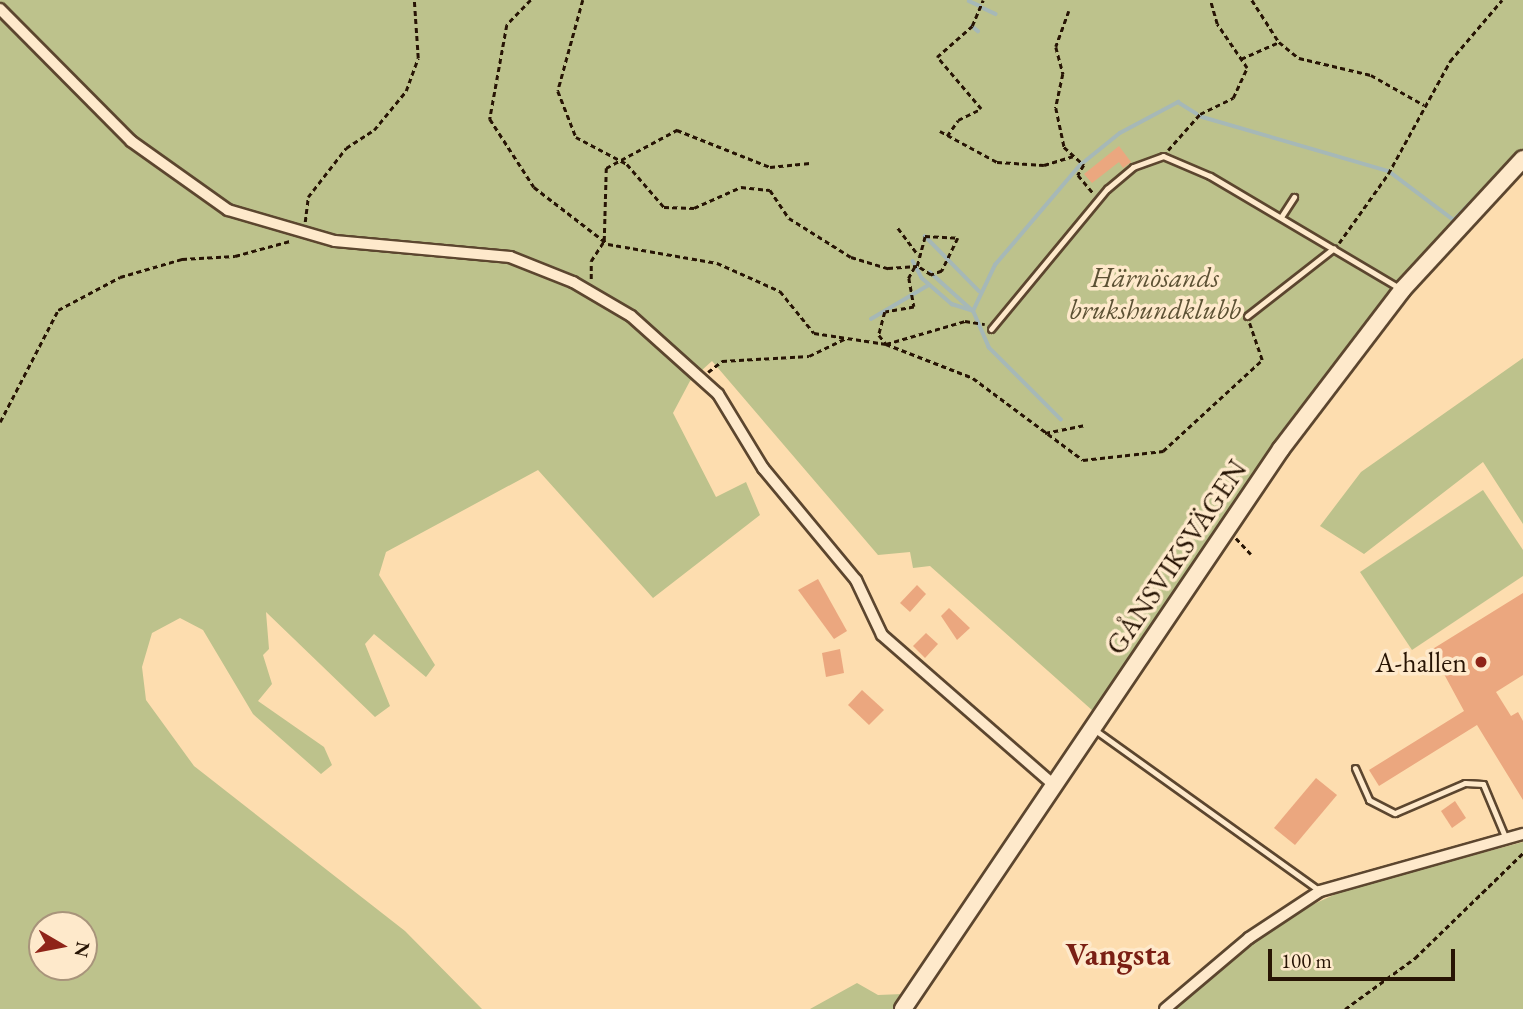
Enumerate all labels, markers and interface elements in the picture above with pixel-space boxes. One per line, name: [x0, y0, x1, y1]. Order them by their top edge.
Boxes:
park label: Härnösands brukshundklubb: [1069, 260, 1241, 326]
street label: GÅNSVIKSVÄGEN: [1098, 453, 1254, 661]
place label: A-hallen: [1375, 645, 1467, 679]
marker: A-hallen: [1473, 654, 1489, 670]
north arrow: [28, 911, 98, 981]
district label: Vangsta: [1066, 935, 1170, 973]
scale bar: [1271, 936, 1458, 980]
text: N: [69, 940, 96, 959]
text: 100 m: [1281, 947, 1332, 974]

